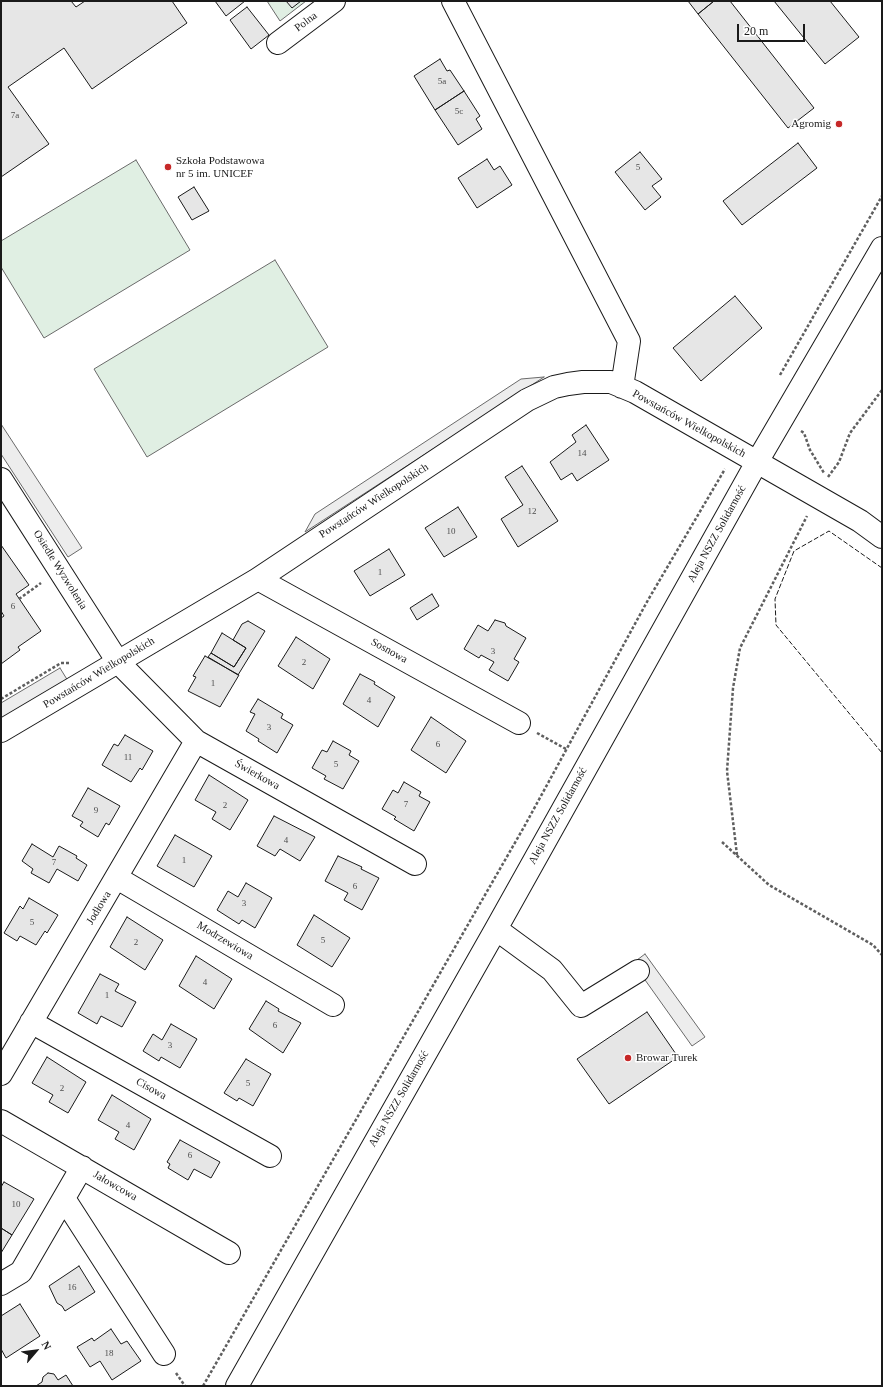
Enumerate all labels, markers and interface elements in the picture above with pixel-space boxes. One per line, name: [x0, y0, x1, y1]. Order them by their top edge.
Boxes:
street label: Polna: [292, 9, 320, 35]
scale bar: [739, 16, 807, 42]
text: 20 m: [744, 24, 768, 38]
house number: 5a: [438, 77, 446, 87]
house number: 5c: [455, 107, 463, 117]
house number: 7a: [11, 111, 19, 121]
place label: Agromig: [791, 117, 831, 131]
marker: Agromig: [834, 119, 844, 129]
place label: Szkoła Podstawowa nr 5 im. UNICEF: [176, 154, 264, 180]
marker: Szkoła Podstawowa nr 5 im. UNICEF: [163, 162, 173, 172]
house number: 5: [636, 163, 640, 173]
street label: Powstańców Wielkopolskich: [630, 387, 748, 461]
house number: 14: [578, 449, 586, 459]
street label: Powstańców Wielkopolskich: [317, 461, 431, 541]
street label: Aleja NSZZ Solidarność: [685, 483, 749, 585]
house number: 12: [528, 507, 536, 517]
house number: 10: [446, 527, 456, 537]
street label: Osiedle Wyzwolenia: [30, 528, 90, 612]
house number: 1: [378, 568, 382, 578]
house number: 6: [11, 602, 15, 612]
street label: Powstańców Wielkopolskich: [41, 634, 157, 712]
street label: Sosnowa: [368, 636, 410, 666]
house number: 3: [491, 647, 495, 657]
house number: 2: [302, 658, 306, 668]
house number: 1: [211, 679, 215, 689]
house number: 4: [367, 696, 371, 706]
house number: 3: [267, 723, 271, 733]
house number: 6: [436, 740, 440, 750]
house number: 11: [124, 753, 132, 763]
street label: Świerkowa: [232, 757, 282, 793]
house number: 5: [334, 760, 338, 770]
street label: Aleja NSZZ Solidarność: [526, 765, 590, 867]
house number: 7: [404, 800, 408, 810]
house number: 2: [223, 801, 227, 811]
house number: 9: [94, 806, 98, 816]
house number: 4: [284, 836, 288, 846]
house number: 1: [182, 856, 186, 866]
house number: 7: [52, 858, 56, 868]
house number: 6: [353, 882, 357, 892]
street label: Jodłowa: [84, 889, 114, 927]
house number: 3: [242, 899, 246, 909]
house number: 5: [30, 918, 34, 928]
street label: Modrzewiowa: [194, 919, 256, 963]
house number: 5: [321, 936, 325, 946]
house number: 2: [134, 938, 138, 948]
house number: 4: [203, 978, 207, 988]
house number: 1: [105, 991, 109, 1001]
house number: 6: [273, 1021, 277, 1031]
house number: 3: [168, 1041, 172, 1051]
street label: Aleja NSZZ Solidarność: [366, 1049, 432, 1149]
place label: Browar Turek: [636, 1051, 698, 1065]
marker: Browar Turek: [623, 1053, 633, 1063]
street label: Cisowa: [133, 1075, 169, 1103]
house number: 5: [246, 1079, 250, 1089]
house number: 2: [60, 1084, 64, 1094]
house number: 4: [126, 1121, 130, 1131]
house number: 6: [188, 1151, 192, 1161]
street label: Jałowcowa: [91, 1168, 139, 1204]
house number: 10: [12, 1200, 20, 1210]
house number: 16: [68, 1283, 76, 1293]
north arrow: [16, 1331, 56, 1371]
text: N: [39, 1339, 54, 1352]
house number: 18: [104, 1349, 114, 1359]

